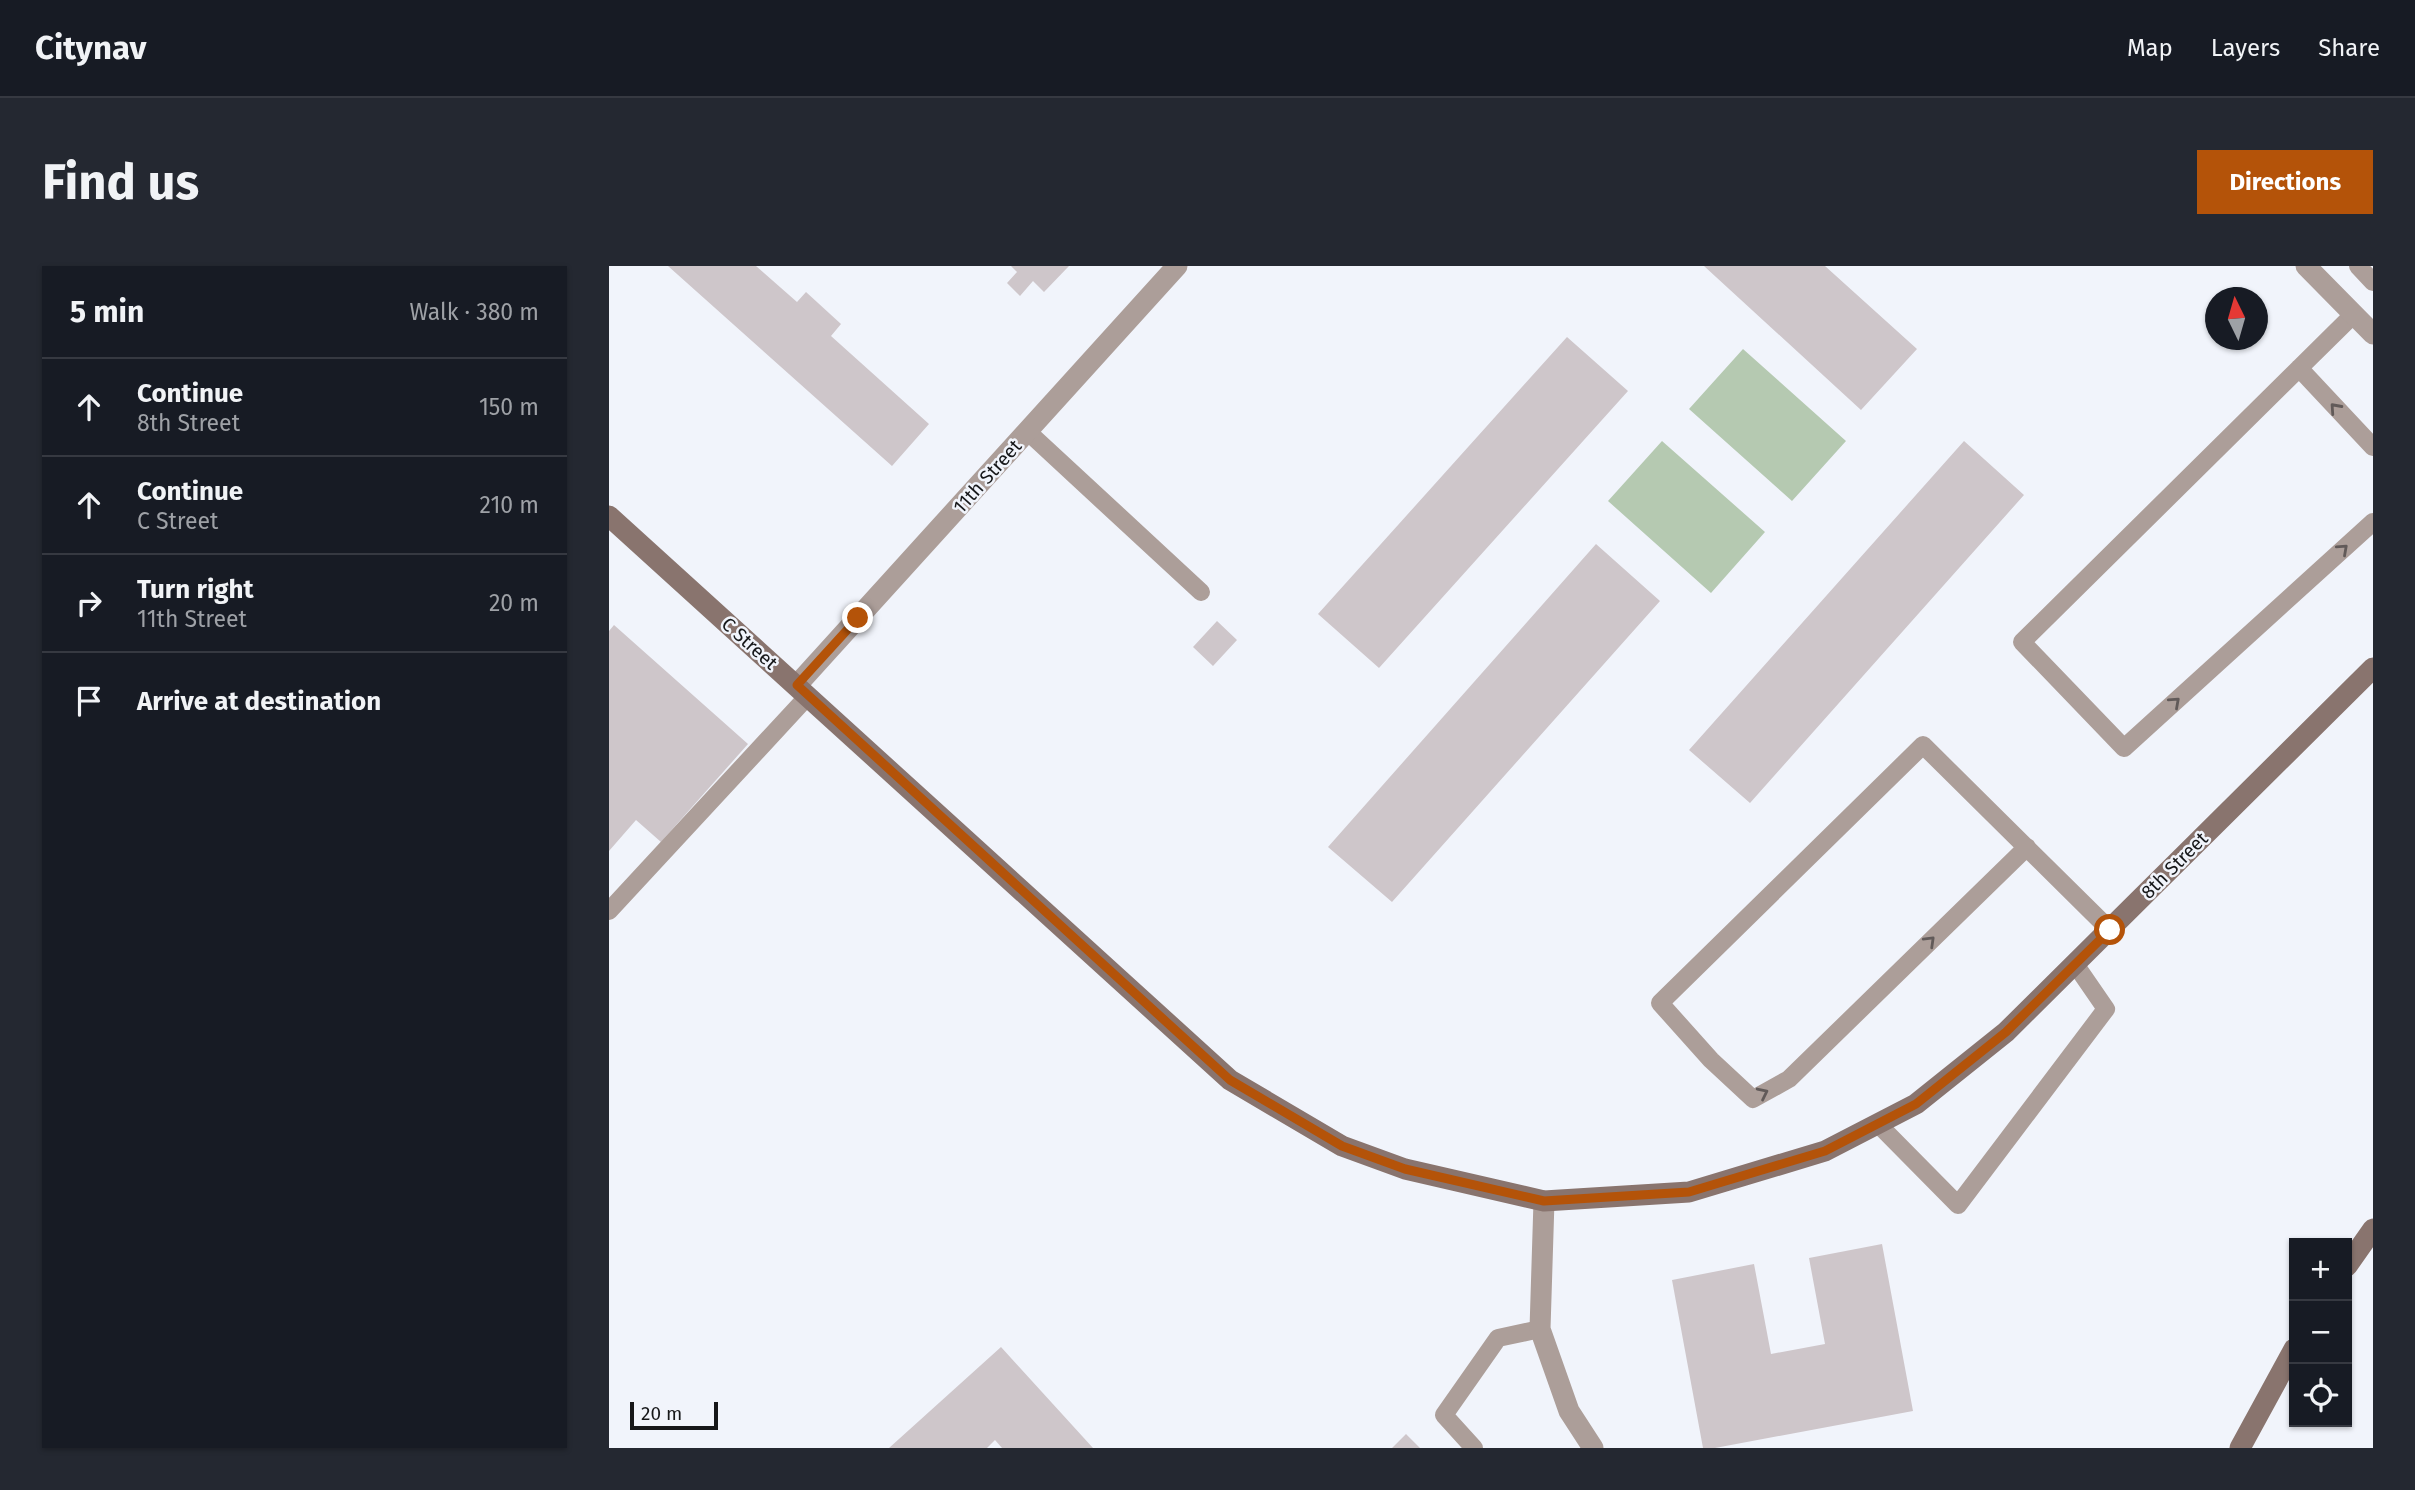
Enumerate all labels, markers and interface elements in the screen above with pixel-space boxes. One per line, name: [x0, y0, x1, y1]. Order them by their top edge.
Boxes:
text: Citynav: [35, 28, 147, 68]
text: Map: [2127, 34, 2173, 62]
text: Layers: [2211, 34, 2280, 62]
text: Share: [2318, 34, 2380, 62]
button: Directions: [2197, 150, 2373, 214]
text: Find us: [42, 153, 199, 212]
north arrow: [2205, 287, 2268, 350]
text: 5 min: [70, 294, 144, 330]
text: Walk · 380 m: [409, 298, 539, 326]
text: Continue: [137, 378, 243, 409]
icon: ahead: [70, 388, 108, 426]
text: 150 m: [479, 393, 539, 421]
one-way arrow: [2331, 403, 2344, 416]
text: 8th Street: [137, 409, 240, 437]
street label: 11th Street: [948, 435, 1026, 518]
text: Continue: [137, 476, 243, 507]
icon: ahead: [70, 486, 108, 524]
text: 210 m: [480, 491, 539, 519]
text: C Street: [137, 507, 218, 535]
one-way arrow: [2335, 545, 2348, 558]
text: Turn right: [137, 574, 254, 605]
icon: right: [70, 584, 108, 622]
text: 20 m: [489, 589, 539, 617]
route end: [842, 602, 873, 633]
text: 11th Street: [137, 605, 247, 633]
street label: C Street: [717, 612, 782, 674]
icon: arrive: [70, 682, 108, 720]
text: Arrive at destination: [137, 686, 381, 717]
one-way arrow: [2167, 698, 2180, 710]
street label: 8th Street: [2136, 827, 2213, 904]
route start: [2094, 914, 2125, 945]
one-way arrow: [1922, 936, 1935, 949]
one-way arrow: [1756, 1087, 1768, 1101]
map controls: [2289, 1238, 2352, 1427]
button: +: [2289, 1238, 2352, 1301]
button: −: [2289, 1301, 2352, 1364]
button: locate: [2289, 1364, 2352, 1427]
scale bar: [630, 1399, 717, 1431]
text: 20 m: [641, 1402, 682, 1425]

